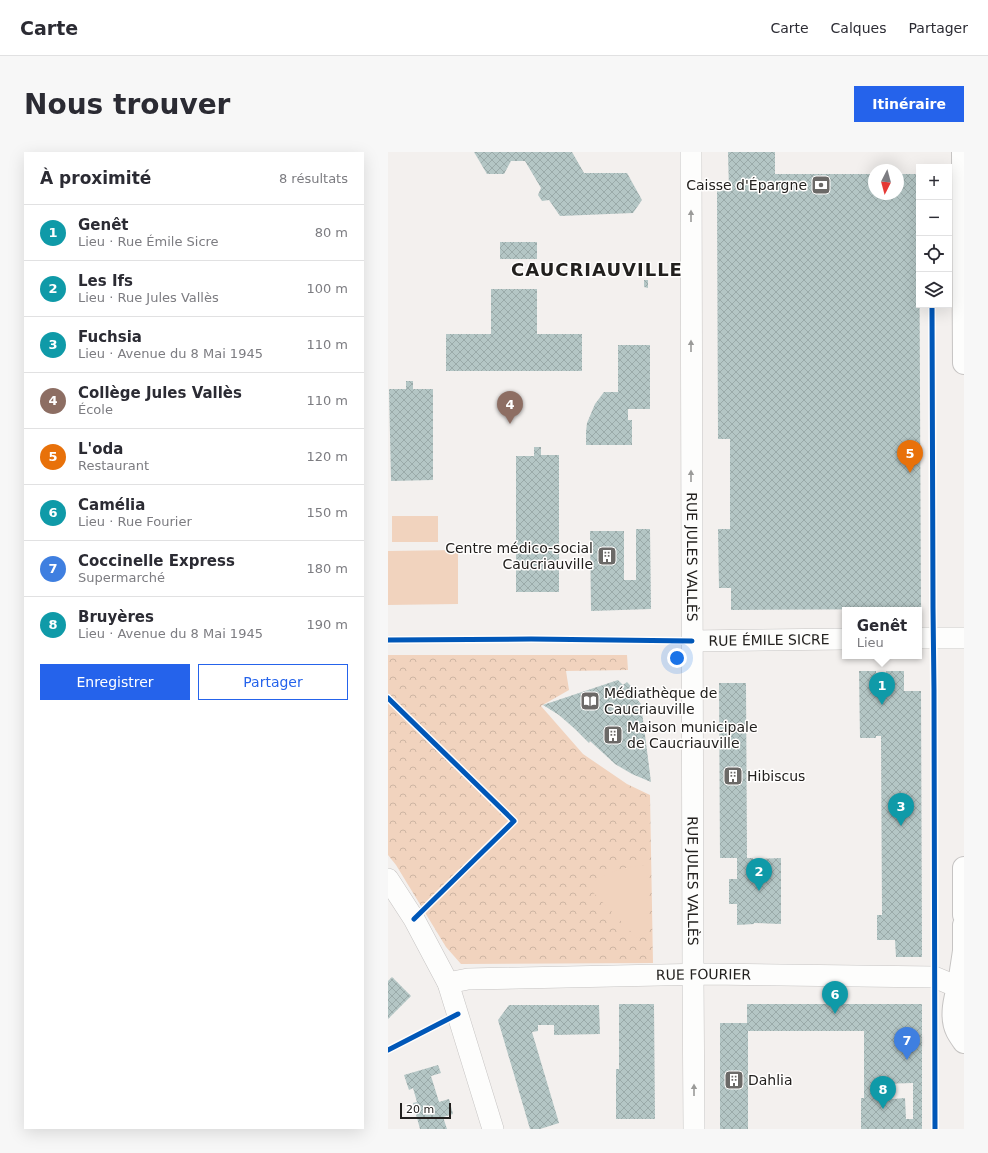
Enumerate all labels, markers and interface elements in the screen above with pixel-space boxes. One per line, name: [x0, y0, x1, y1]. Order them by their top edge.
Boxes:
text: Carte: [20, 17, 78, 39]
text: Carte: [770, 20, 809, 36]
text: Calques: [831, 20, 887, 36]
text: Partager: [909, 20, 968, 36]
button: Itinéraire: [854, 86, 964, 122]
text: Nous trouver: [24, 88, 230, 121]
north arrow: [868, 164, 904, 200]
map controls: [916, 164, 952, 308]
button: +: [916, 164, 952, 200]
text: À proximité: [40, 168, 151, 188]
text: 8 résultats: [279, 171, 348, 186]
bank icon: Caisse d'Épargne: [810, 174, 832, 196]
place label: Caisse d'Épargne: [686, 177, 807, 193]
button: −: [916, 200, 952, 236]
one-way arrow: [688, 209, 694, 222]
text: Genêt: [78, 216, 129, 234]
text: 1: [48, 225, 58, 240]
text: 80 m: [315, 225, 348, 240]
text: Lieu · Rue Émile Sicre: [78, 234, 219, 249]
button: locate: [916, 236, 952, 272]
district label: CAUCRIAUVILLE: [511, 259, 683, 280]
text: Les Ifs: [78, 272, 133, 290]
button: layers: [916, 272, 952, 308]
text: 2: [48, 281, 58, 296]
text: 100 m: [306, 281, 348, 296]
text: Lieu · Rue Jules Vallès: [78, 290, 219, 305]
text: Fuchsia: [78, 328, 142, 346]
text: 3: [48, 337, 58, 352]
text: 110 m: [306, 337, 348, 352]
one-way arrow: [688, 339, 694, 352]
text: Lieu · Avenue du 8 Mai 1945: [78, 346, 263, 361]
text: Collège Jules Vallès: [78, 384, 242, 402]
pin: 4: [497, 391, 523, 424]
text: 4: [48, 393, 58, 408]
text: 110 m: [306, 393, 348, 408]
text: École: [78, 402, 113, 417]
text: L'oda: [78, 440, 123, 458]
pin: 5: [897, 440, 923, 473]
text: 5: [48, 449, 58, 464]
text: 120 m: [306, 449, 348, 464]
text: Restaurant: [78, 458, 149, 473]
one-way arrow: [688, 469, 694, 482]
street label: RUE JULES VALLÈS: [684, 492, 700, 622]
text: Camélia: [78, 496, 145, 514]
text: 6: [48, 505, 58, 520]
text: 150 m: [306, 505, 348, 520]
text: Lieu · Rue Fourier: [78, 514, 192, 529]
place label: Centre médico-social Caucriauville: [445, 540, 593, 572]
building icon: Centre médico-social Caucriauville: [596, 545, 618, 567]
text: Coccinelle Express: [78, 552, 235, 570]
text: 7: [48, 561, 58, 576]
text: 180 m: [306, 561, 348, 576]
text: Supermarché: [78, 570, 165, 585]
popup: [842, 607, 922, 659]
text: Bruyères: [78, 608, 154, 626]
text: 8: [48, 617, 58, 632]
text: 190 m: [306, 617, 348, 632]
text: Genêt: [857, 617, 907, 635]
text: Lieu · Avenue du 8 Mai 1945: [78, 626, 263, 641]
street label: RUE ÉMILE SICRE: [708, 631, 830, 649]
text: Lieu: [857, 635, 884, 650]
your location: [667, 648, 687, 668]
button: Enregistrer: [40, 664, 190, 700]
button: Partager: [198, 664, 348, 700]
pin: 1: [869, 672, 895, 705]
place label: Médiathèque de Caucriauville: [604, 685, 717, 717]
library icon: Médiathèque de Caucriauville: [579, 690, 601, 712]
place label: Maison municipale de Caucriauville: [627, 719, 758, 751]
building icon: Maison municipale de Caucriauville: [602, 724, 624, 746]
building icon: Hibiscus: [722, 765, 744, 787]
place label: Hibiscus: [747, 768, 805, 784]
pin: 3: [888, 793, 914, 826]
street label: RUE JULES VALLÈS: [685, 816, 701, 946]
pin: 2: [746, 858, 772, 891]
street label: RUE FOURIER: [656, 966, 751, 983]
pin: 6: [822, 981, 848, 1014]
pin: 7: [894, 1027, 920, 1060]
building icon: Dahlia: [723, 1069, 745, 1091]
place label: Dahlia: [748, 1072, 793, 1088]
pin: 8: [870, 1076, 896, 1109]
one-way arrow: [691, 1083, 697, 1096]
scale bar: [400, 1101, 451, 1120]
text: 20 m: [406, 1103, 434, 1116]

